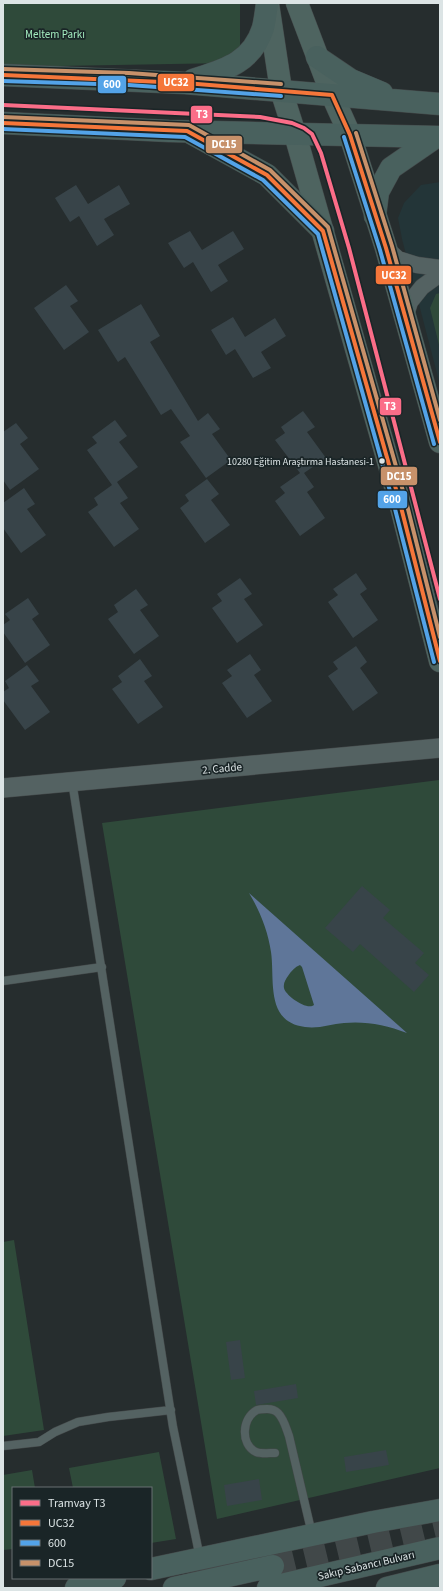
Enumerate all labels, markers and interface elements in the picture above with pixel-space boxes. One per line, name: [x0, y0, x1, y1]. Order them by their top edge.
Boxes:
park label: Meltem Parkı: [25, 27, 85, 42]
line badge: UC32: [157, 73, 195, 92]
line badge: 600: [97, 75, 127, 94]
text: UC32: [163, 75, 189, 90]
text: 600: [103, 77, 121, 92]
line badge: T3: [190, 105, 213, 124]
text: T3: [196, 107, 208, 122]
line badge: DC15: [205, 135, 243, 154]
text: DC15: [211, 137, 237, 152]
line badge: UC32: [375, 265, 412, 285]
text: UC32: [381, 268, 407, 283]
line badge: T3: [379, 397, 402, 416]
text: T3: [384, 399, 396, 414]
place label: 10280 Eğitim Araştırma Hastanesi-1: [227, 455, 374, 469]
marker: 10280 Eğitim Araştırma Hastanesi-1: [377, 456, 387, 466]
line badge: DC15: [380, 466, 418, 486]
text: DC15: [386, 469, 412, 484]
line badge: 600: [377, 490, 408, 509]
text: 600: [383, 492, 401, 507]
street label: 2. Cadde: [202, 759, 243, 778]
legend: [12, 1487, 152, 1579]
text: Tramvay T3: [48, 1495, 106, 1512]
text: UC32: [48, 1515, 75, 1532]
text: 600: [48, 1535, 66, 1552]
street label: Sakıp Sabancı Bulvarı: [316, 1547, 416, 1584]
text: DC15: [48, 1555, 74, 1572]

